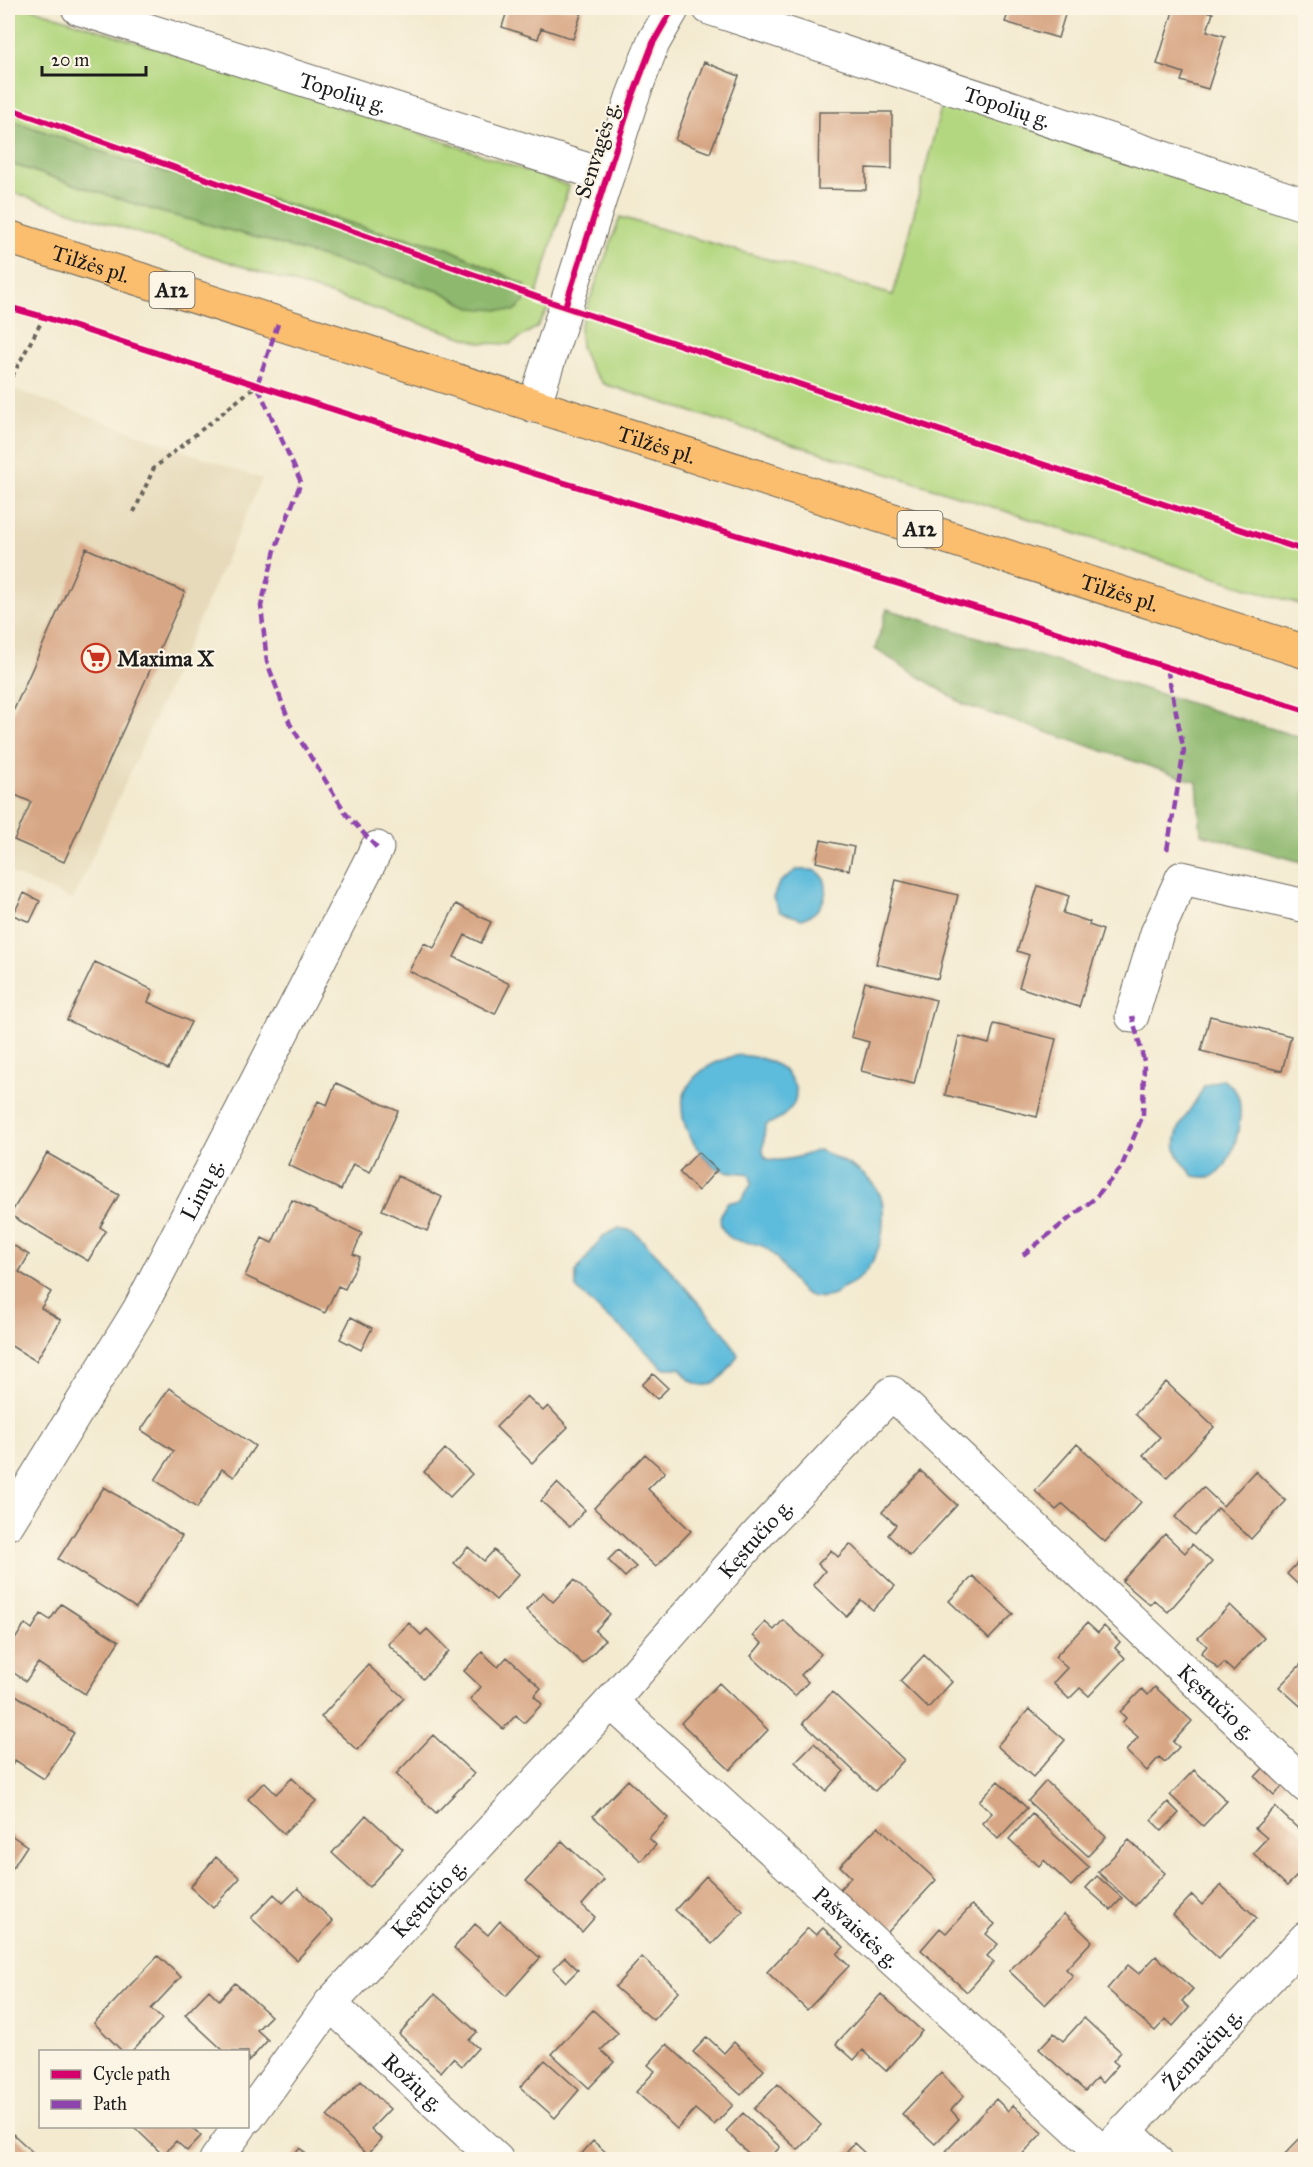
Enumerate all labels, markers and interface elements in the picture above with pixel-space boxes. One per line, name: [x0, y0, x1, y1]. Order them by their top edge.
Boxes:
scale bar: [42, 39, 146, 77]
text: 20 m: [51, 49, 89, 71]
street label: Topolių g.: [296, 66, 390, 119]
street label: Topolių g.: [960, 79, 1054, 133]
street label: Senvagės g.: [569, 98, 625, 202]
street label: Tilžės pl.: [48, 238, 133, 289]
road number: A12: [150, 272, 195, 308]
street label: Tilžės pl.: [614, 419, 699, 470]
road number: A12: [898, 511, 942, 547]
street label: Tilžės pl.: [1077, 567, 1162, 618]
supermarket icon: Maxima X: [80, 642, 112, 674]
place label: Maxima X: [117, 645, 215, 672]
street label: Linų g.: [174, 1154, 228, 1224]
street label: Kęstučio g.: [712, 1493, 798, 1584]
street label: Kęstučio g.: [1172, 1658, 1262, 1745]
street label: Kęstučio g.: [385, 1853, 472, 1943]
street label: Pašvaistės g.: [808, 1881, 905, 1973]
street label: Žemaičių g.: [1157, 2002, 1247, 2096]
street label: Rožių g.: [377, 2047, 450, 2117]
legend: [39, 2050, 249, 2128]
text: Cycle path: [93, 2063, 170, 2085]
text: Path: [93, 2093, 127, 2115]

